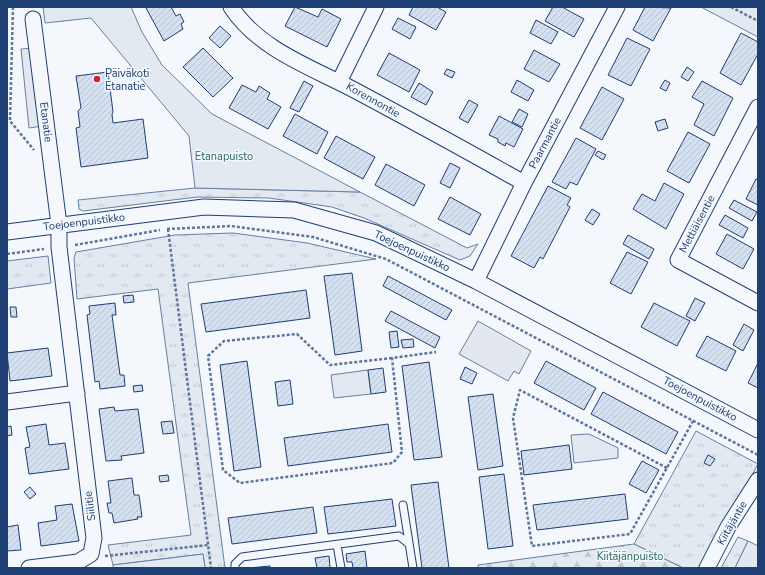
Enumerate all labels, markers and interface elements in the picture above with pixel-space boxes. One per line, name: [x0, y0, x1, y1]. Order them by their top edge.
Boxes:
place label: Päiväkoti Etanatie: [105, 66, 149, 94]
marker: Päiväkoti Etanatie: [92, 74, 102, 84]
street label: Korennontie: [343, 79, 403, 121]
street label: Etanatie: [36, 101, 56, 143]
street label: Paarmantie: [525, 115, 565, 171]
park label: Etanapuisto: [195, 149, 253, 164]
street label: Mettiäisentie: [675, 192, 719, 256]
street label: Toejoenpuistikko: [42, 210, 126, 234]
street label: Toejoenpuistikko: [372, 227, 452, 275]
street label: Toejoenpuistikko: [660, 373, 740, 425]
street label: Siilitie: [81, 490, 99, 522]
street label: Kiitäjäntie: [713, 498, 751, 548]
park label: Kiitäjänpuisto: [597, 549, 663, 564]

